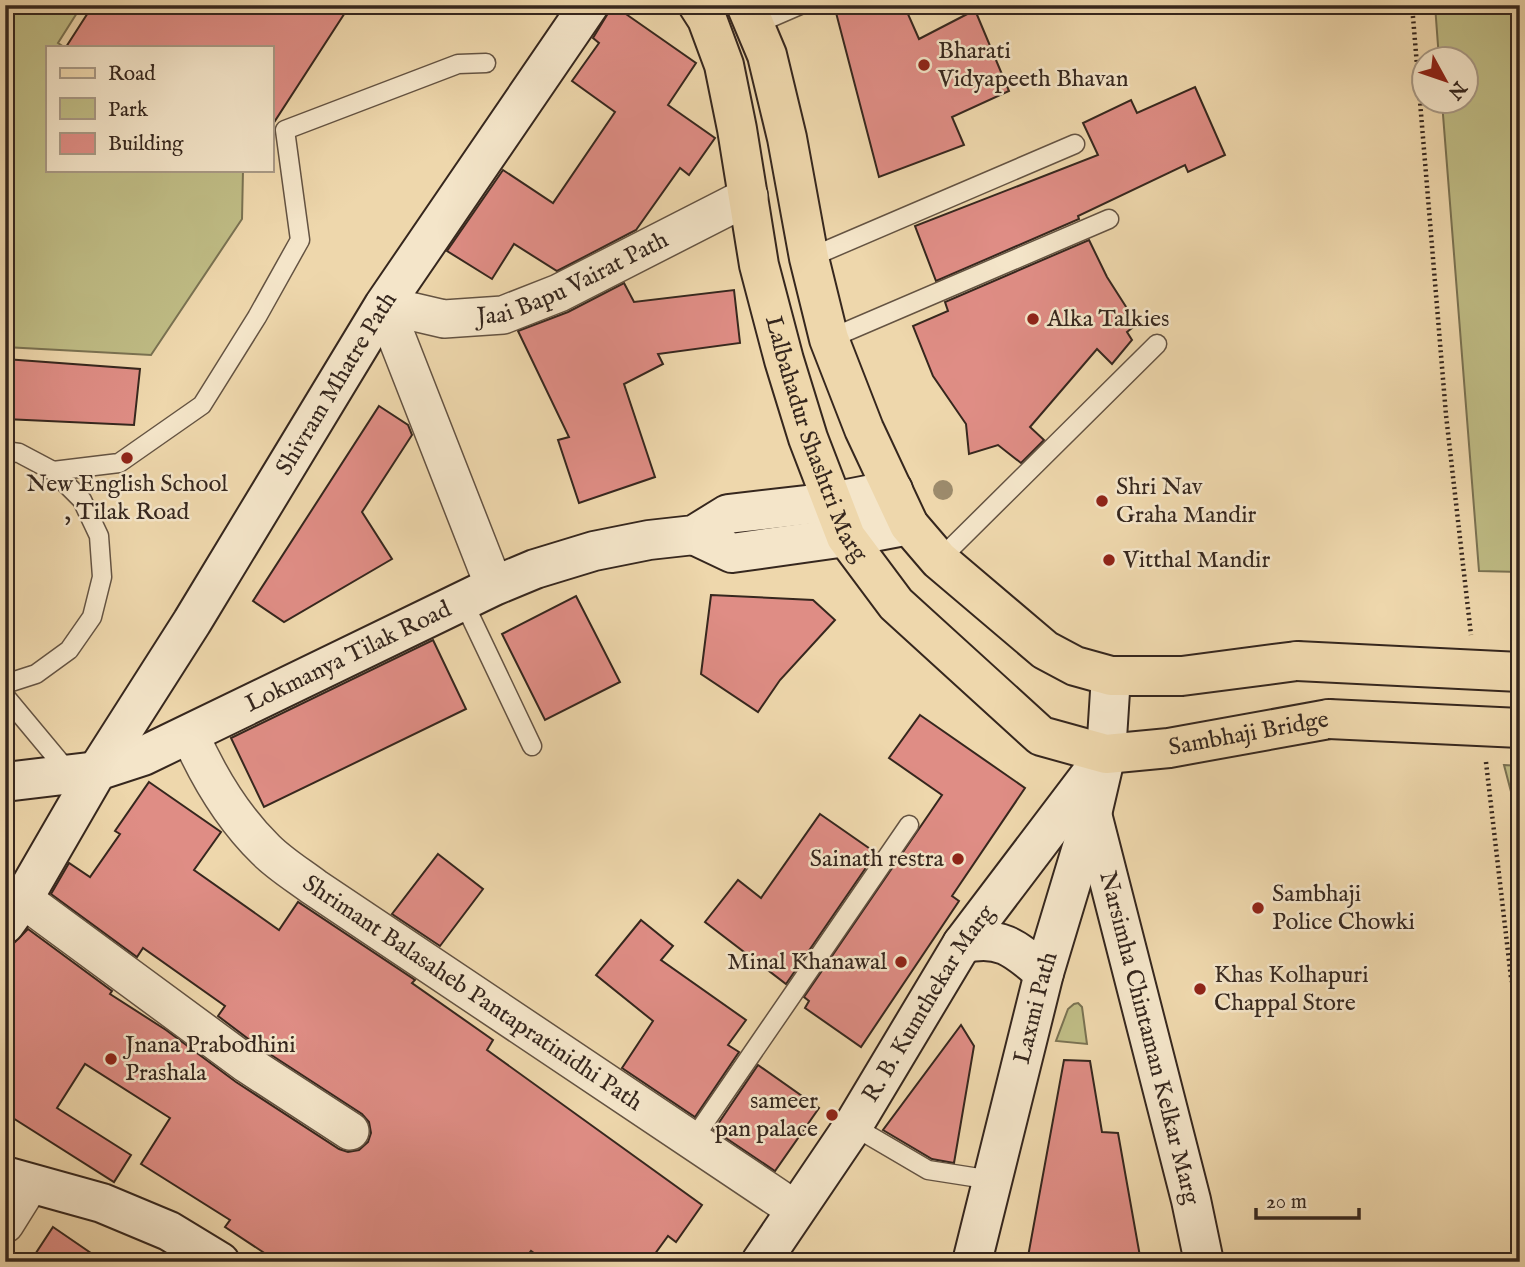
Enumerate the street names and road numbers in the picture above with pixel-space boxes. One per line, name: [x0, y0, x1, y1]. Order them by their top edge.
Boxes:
street label: Jaai Bapu Vairat Path: [473, 224, 674, 332]
street label: Shivram Mhatre Path: [269, 286, 404, 481]
street label: Lalbahadur Shashtri Marg: [758, 313, 875, 569]
street label: Lokmanya Tilak Road: [240, 594, 456, 720]
street label: Sambhaji Bridge: [1166, 704, 1331, 763]
street label: Shrimant Balasaheb Pantapratinidhi Path: [296, 868, 649, 1118]
street label: Narsimha Chintaman Kelkar Marg: [1092, 868, 1207, 1209]
street label: R. B. Kumthekar Marg: [855, 898, 1002, 1108]
street label: Laxmi Path: [1006, 948, 1065, 1067]

